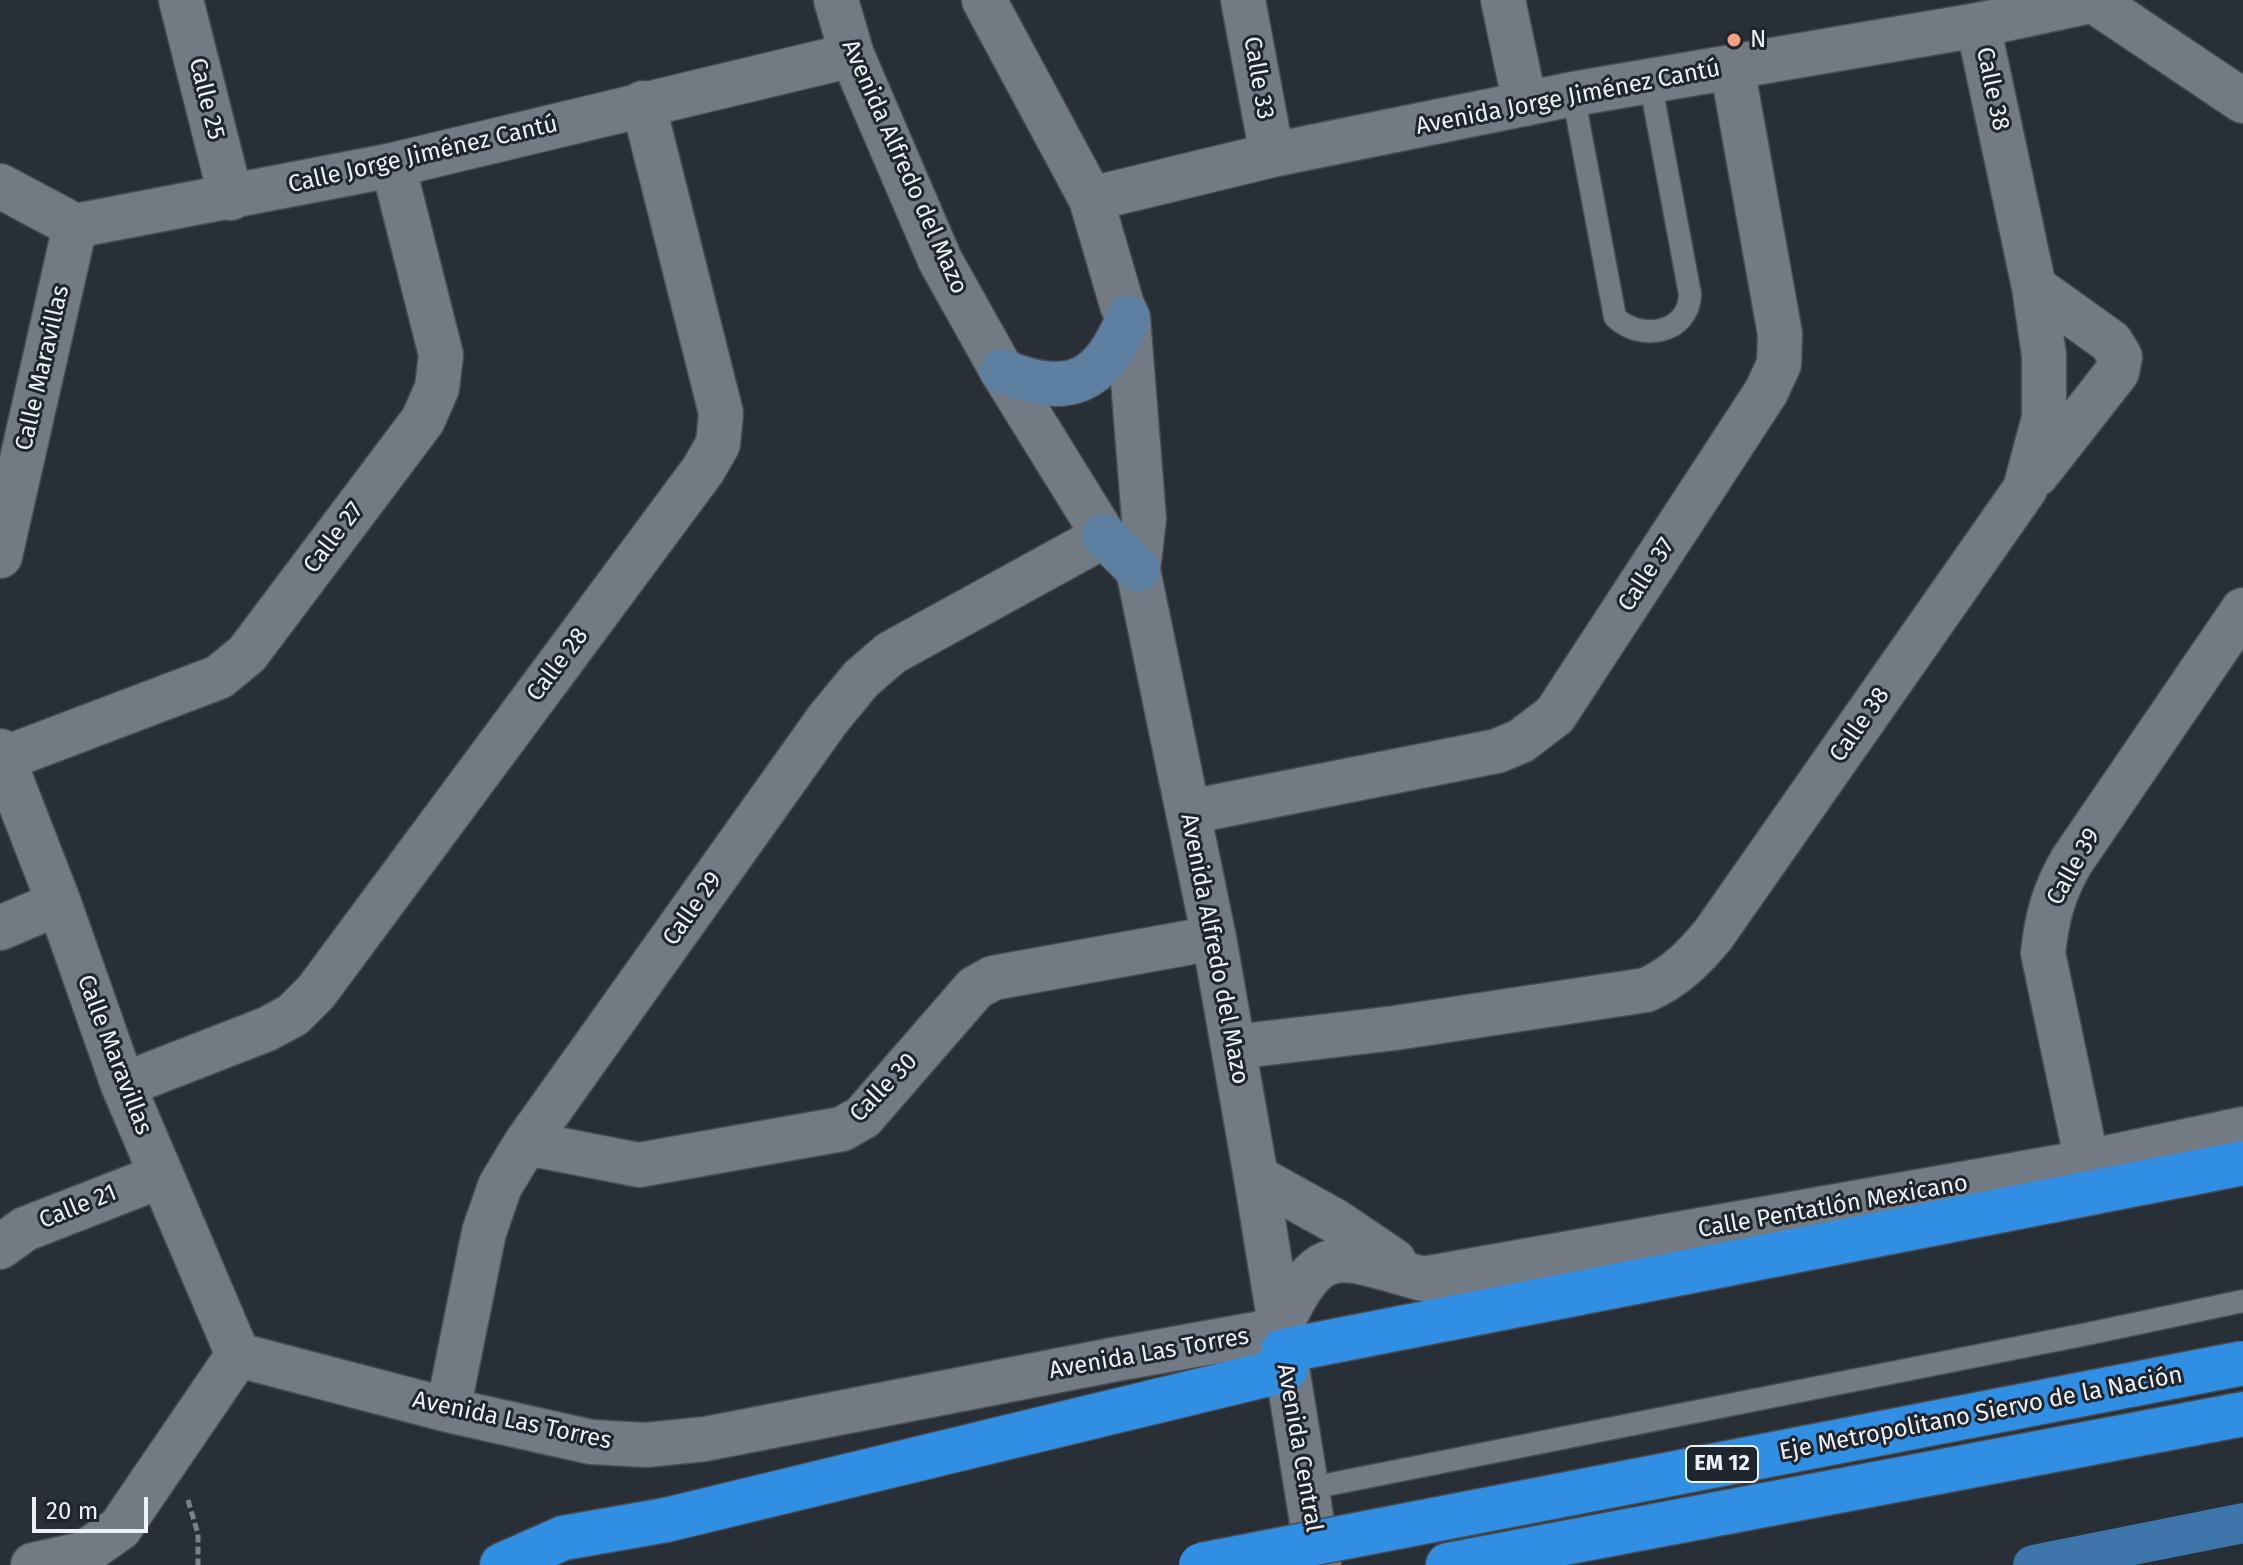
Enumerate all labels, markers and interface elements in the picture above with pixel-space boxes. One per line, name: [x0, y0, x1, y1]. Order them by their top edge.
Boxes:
place label: N: [1750, 26, 1766, 54]
marker: N: [1725, 31, 1743, 49]
street label: Calle 33: [1237, 34, 1279, 122]
street label: Avenida Alfredo del Mazo: [835, 35, 973, 299]
street label: Calle 38: [1969, 45, 2015, 133]
street label: Avenida Jorge Jiménez Cantú: [1413, 54, 1723, 142]
street label: Calle 25: [182, 55, 230, 143]
street label: Calle Jorge Jiménez Cantú: [285, 110, 561, 200]
street label: Calle Maravillas: [10, 283, 76, 453]
street label: Calle 27: [298, 497, 370, 579]
street label: Calle 37: [1613, 533, 1681, 617]
street label: Calle 28: [521, 623, 595, 707]
street label: Calle 38: [1824, 682, 1896, 768]
street label: Avenida Alfredo del Mazo: [1174, 811, 1254, 1087]
street label: Calle 39: [2041, 823, 2107, 911]
street label: Calle 29: [657, 866, 729, 952]
street label: Calle Maravillas: [70, 971, 158, 1139]
street label: Calle 30: [844, 1048, 924, 1128]
street label: Calle Pentatlón Mexicano: [1696, 1169, 1970, 1245]
street label: Calle 21: [35, 1178, 121, 1236]
street label: Avenida Las Torres: [1047, 1322, 1251, 1386]
street label: Eje Metropolitano Siervo de la Nación: [1777, 1361, 2185, 1467]
street label: Avenida Central: [1270, 1362, 1328, 1534]
street label: Avenida Las Torres: [410, 1386, 614, 1456]
road number: EM 12: [1686, 1446, 1758, 1482]
scale bar: [36, 1481, 152, 1531]
text: 20 m: [46, 1497, 98, 1525]

